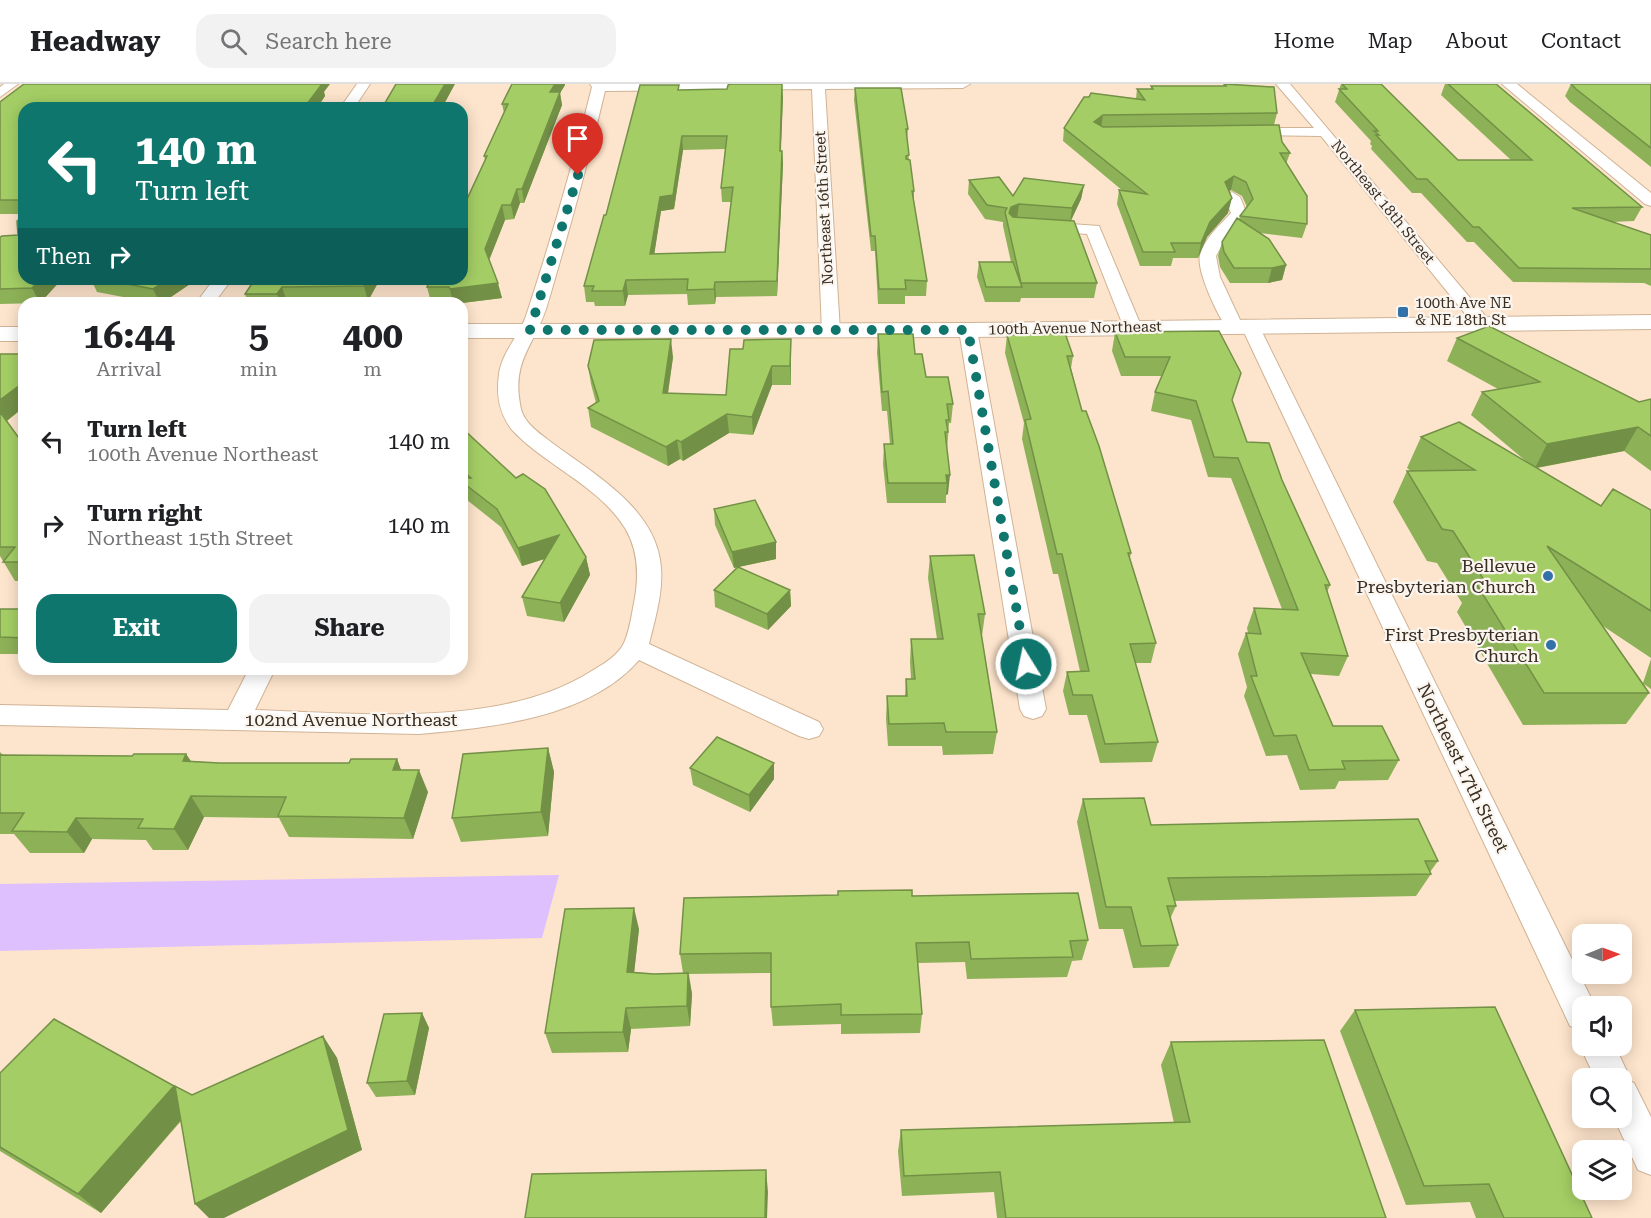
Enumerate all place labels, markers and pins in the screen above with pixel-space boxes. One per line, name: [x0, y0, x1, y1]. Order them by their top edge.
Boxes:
pin: [552, 113, 603, 175]
place label: 100th Ave NE & NE 18th St: [1415, 294, 1511, 329]
marker: 100th Ave NE & NE 18th St: [1396, 305, 1410, 319]
place label: Bellevue Presbyterian Church: [1356, 555, 1536, 597]
marker: Bellevue Presbyterian Church: [1541, 569, 1555, 583]
place label: First Presbyterian Church: [1385, 624, 1539, 666]
marker: First Presbyterian Church: [1544, 638, 1558, 652]

